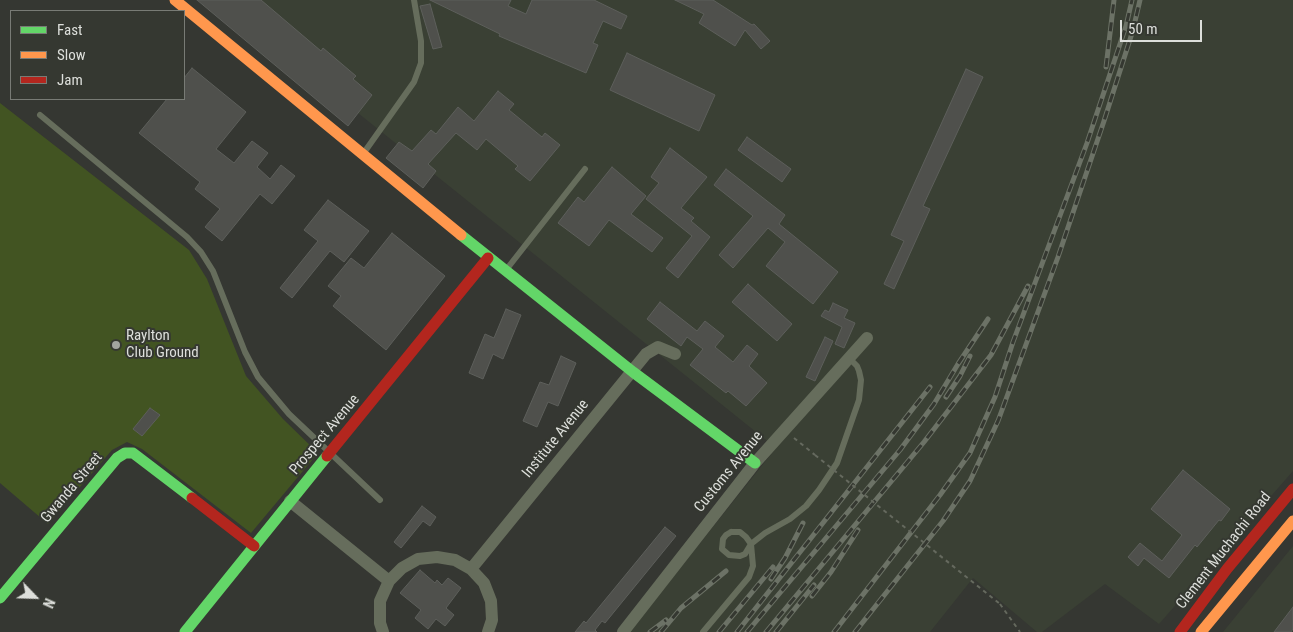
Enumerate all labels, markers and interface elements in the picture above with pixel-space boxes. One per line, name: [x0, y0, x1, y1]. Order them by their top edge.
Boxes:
legend: [10, 10, 185, 100]
scale bar: [1123, 10, 1206, 42]
text: 50 m: [1128, 20, 1158, 38]
text: Fast: [57, 21, 82, 39]
text: Slow: [57, 46, 86, 64]
text: Jam: [57, 71, 83, 89]
place label: Raylton Club Ground: [126, 327, 199, 362]
marker: Raylton Club Ground: [110, 339, 122, 351]
street label: Prospect Avenue: [286, 391, 364, 479]
street label: Institute Avenue: [519, 396, 593, 482]
street label: Customs Avenue: [691, 428, 767, 516]
street label: Gwanda Street: [37, 449, 107, 527]
street label: Clement Muchachi Road: [1173, 489, 1275, 613]
north arrow: [10, 572, 60, 622]
text: N: [40, 596, 58, 610]

